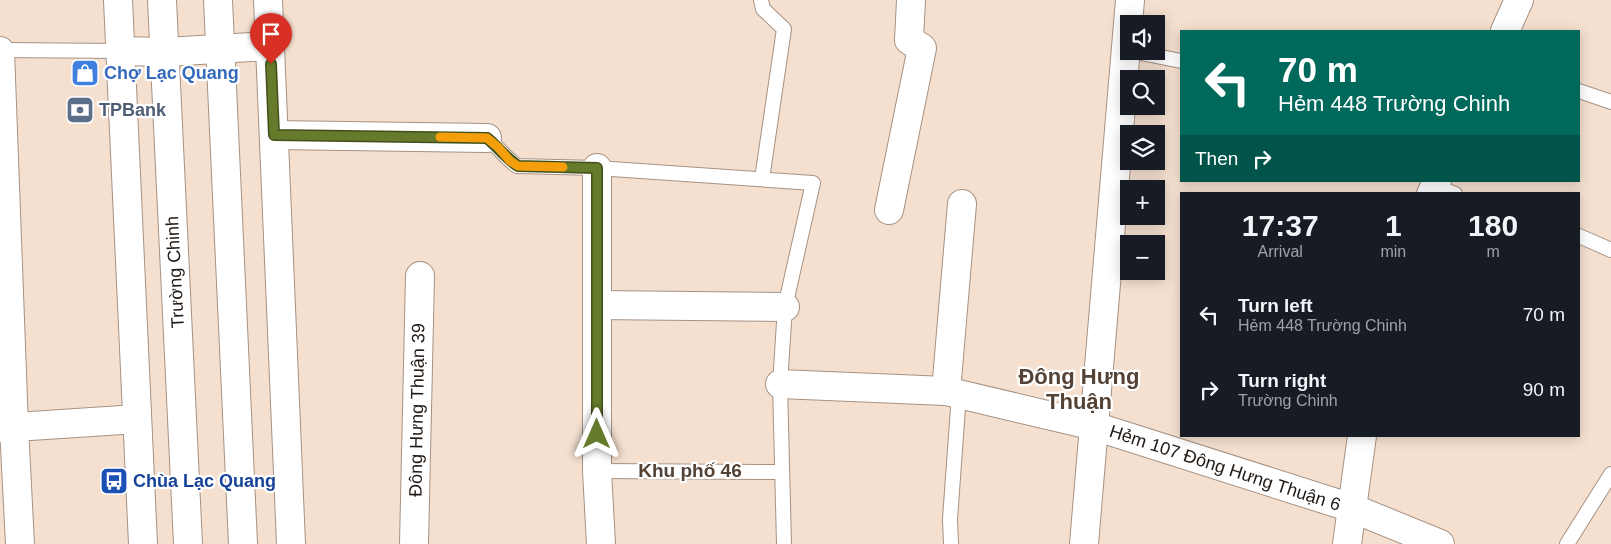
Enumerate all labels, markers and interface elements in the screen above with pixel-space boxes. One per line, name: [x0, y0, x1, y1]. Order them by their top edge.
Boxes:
pin: [250, 13, 292, 64]
map controls: [1120, 15, 1165, 280]
button: sound: [1120, 15, 1165, 60]
icon: arrive: [257, 20, 285, 48]
icon: left: [1195, 50, 1260, 115]
text: 70 m: [1278, 50, 1358, 89]
shop icon: Chợ Lạc Quang: [70, 58, 100, 88]
place label: Chợ Lạc Quang: [104, 63, 239, 83]
button: search: [1120, 70, 1165, 115]
text: Hẻm 448 Trường Chinh: [1278, 91, 1510, 116]
bank icon: TPBank: [65, 95, 95, 125]
place label: TPBank: [99, 100, 167, 120]
button: layers: [1120, 125, 1165, 170]
icon: right: [1248, 145, 1276, 173]
text: Then: [1195, 148, 1238, 169]
button: +: [1120, 180, 1165, 225]
text: 17:37: [1242, 209, 1319, 242]
text: 1: [1385, 209, 1402, 242]
text: 180: [1468, 209, 1518, 242]
street label: Trường Chinh: [162, 215, 188, 329]
button: −: [1120, 235, 1165, 280]
text: Arrival: [1258, 243, 1303, 260]
text: min: [1380, 243, 1406, 260]
text: m: [1486, 243, 1500, 260]
text: Turn left: [1238, 295, 1313, 316]
icon: left: [1195, 301, 1223, 329]
text: 70 m: [1523, 304, 1565, 325]
text: Hẻm 448 Trường Chinh: [1238, 317, 1407, 334]
street label: Đông Hưng Thuận 39: [405, 323, 429, 497]
district label: Đông Hưng Thuận: [1018, 364, 1140, 414]
text: Turn right: [1238, 370, 1326, 391]
icon: right: [1195, 376, 1223, 404]
text: 90 m: [1523, 379, 1565, 400]
text: Trường Chinh: [1238, 392, 1338, 409]
position arrow: [570, 407, 622, 459]
street label: Hẻm 107 Đông Hưng Thuận 6: [1107, 421, 1343, 515]
district label: Khu phố 46: [638, 460, 742, 481]
bus stop icon: Chùa Lạc Quang: [99, 466, 129, 496]
place label: Chùa Lạc Quang: [133, 471, 276, 491]

